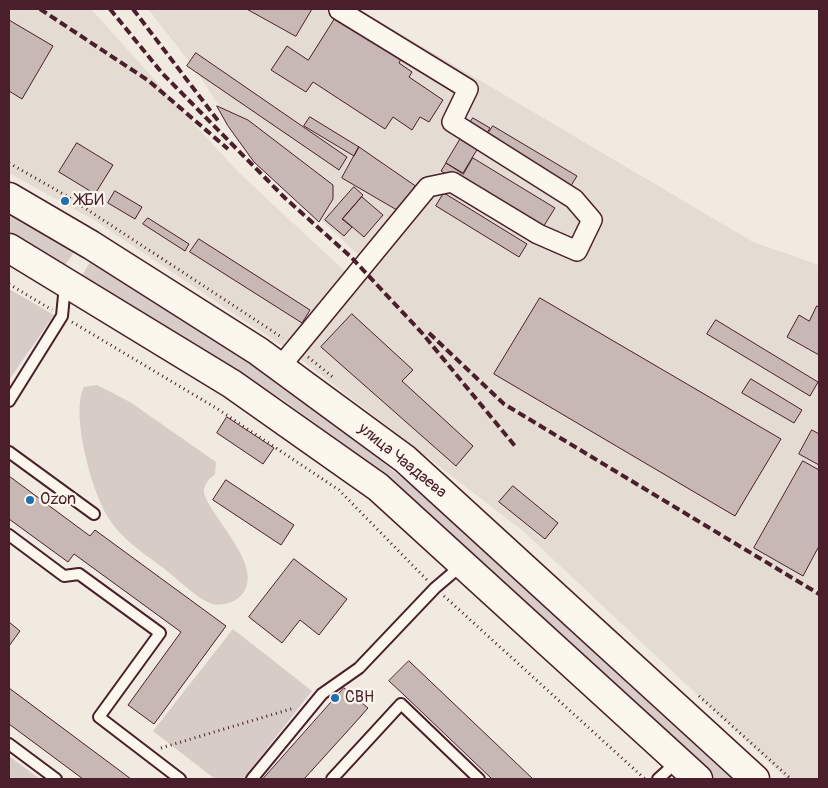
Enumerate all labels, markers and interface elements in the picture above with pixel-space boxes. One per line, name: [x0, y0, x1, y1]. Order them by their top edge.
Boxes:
place label: ЖБИ: [75, 191, 104, 211]
marker: ЖБИ: [59, 195, 71, 207]
street label: улица Чаадаева: [354, 420, 450, 502]
place label: Ozon: [40, 490, 76, 510]
marker: Ozon: [24, 494, 36, 506]
place label: СВН: [345, 688, 374, 708]
marker: СВН: [329, 692, 341, 704]

